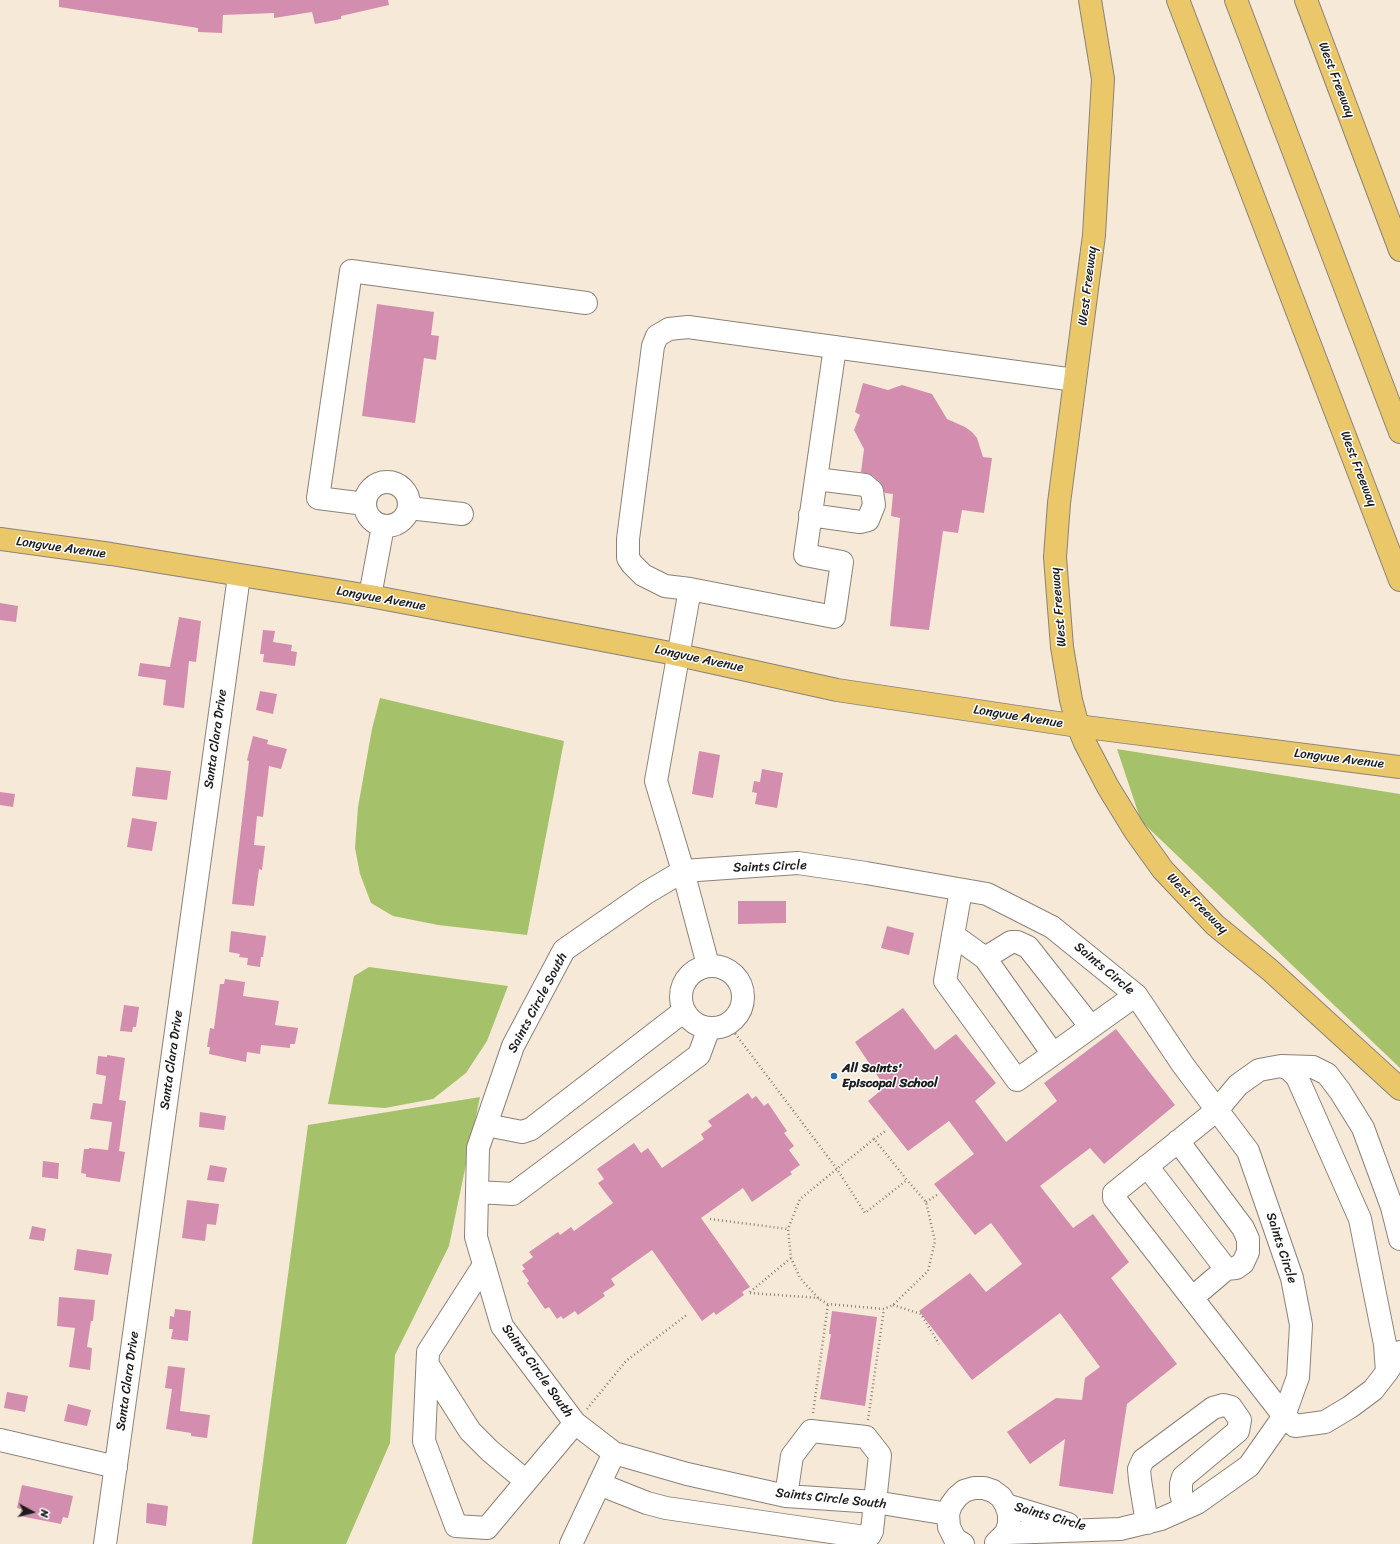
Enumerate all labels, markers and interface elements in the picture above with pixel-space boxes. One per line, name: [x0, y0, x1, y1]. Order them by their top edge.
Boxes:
street label: West Freeway: [1314, 40, 1358, 120]
street label: West Freeway: [1075, 246, 1101, 326]
street label: West Freeway: [1336, 429, 1380, 509]
street label: Longvue Avenue: [15, 534, 107, 562]
street label: West Freeway: [1048, 567, 1070, 647]
street label: Longvue Avenue: [335, 583, 427, 615]
street label: Longvue Avenue: [653, 642, 745, 676]
street label: Santa Clara Drive: [201, 688, 231, 790]
street label: Longvue Avenue: [972, 702, 1064, 732]
street label: Longvue Avenue: [1293, 746, 1385, 772]
street label: Saints Circle: [733, 858, 807, 876]
street label: West Freeway: [1163, 870, 1231, 938]
street label: Saints Circle: [1071, 939, 1137, 999]
street label: Saints Circle South: [505, 950, 571, 1056]
street label: Santa Clara Drive: [157, 1009, 187, 1111]
place label: All Saints' Episcopal School: [842, 1061, 938, 1092]
marker: All Saints' Episcopal School: [829, 1071, 839, 1081]
street label: Saints Circle: [1262, 1211, 1300, 1285]
street label: Saints Circle South: [498, 1321, 576, 1421]
street label: Santa Clara Drive: [113, 1330, 143, 1432]
street label: Saints Circle South: [775, 1485, 887, 1513]
north arrow: [12, 1492, 52, 1532]
street label: Saints Circle: [1012, 1499, 1088, 1535]
text: N: [35, 1509, 54, 1518]

